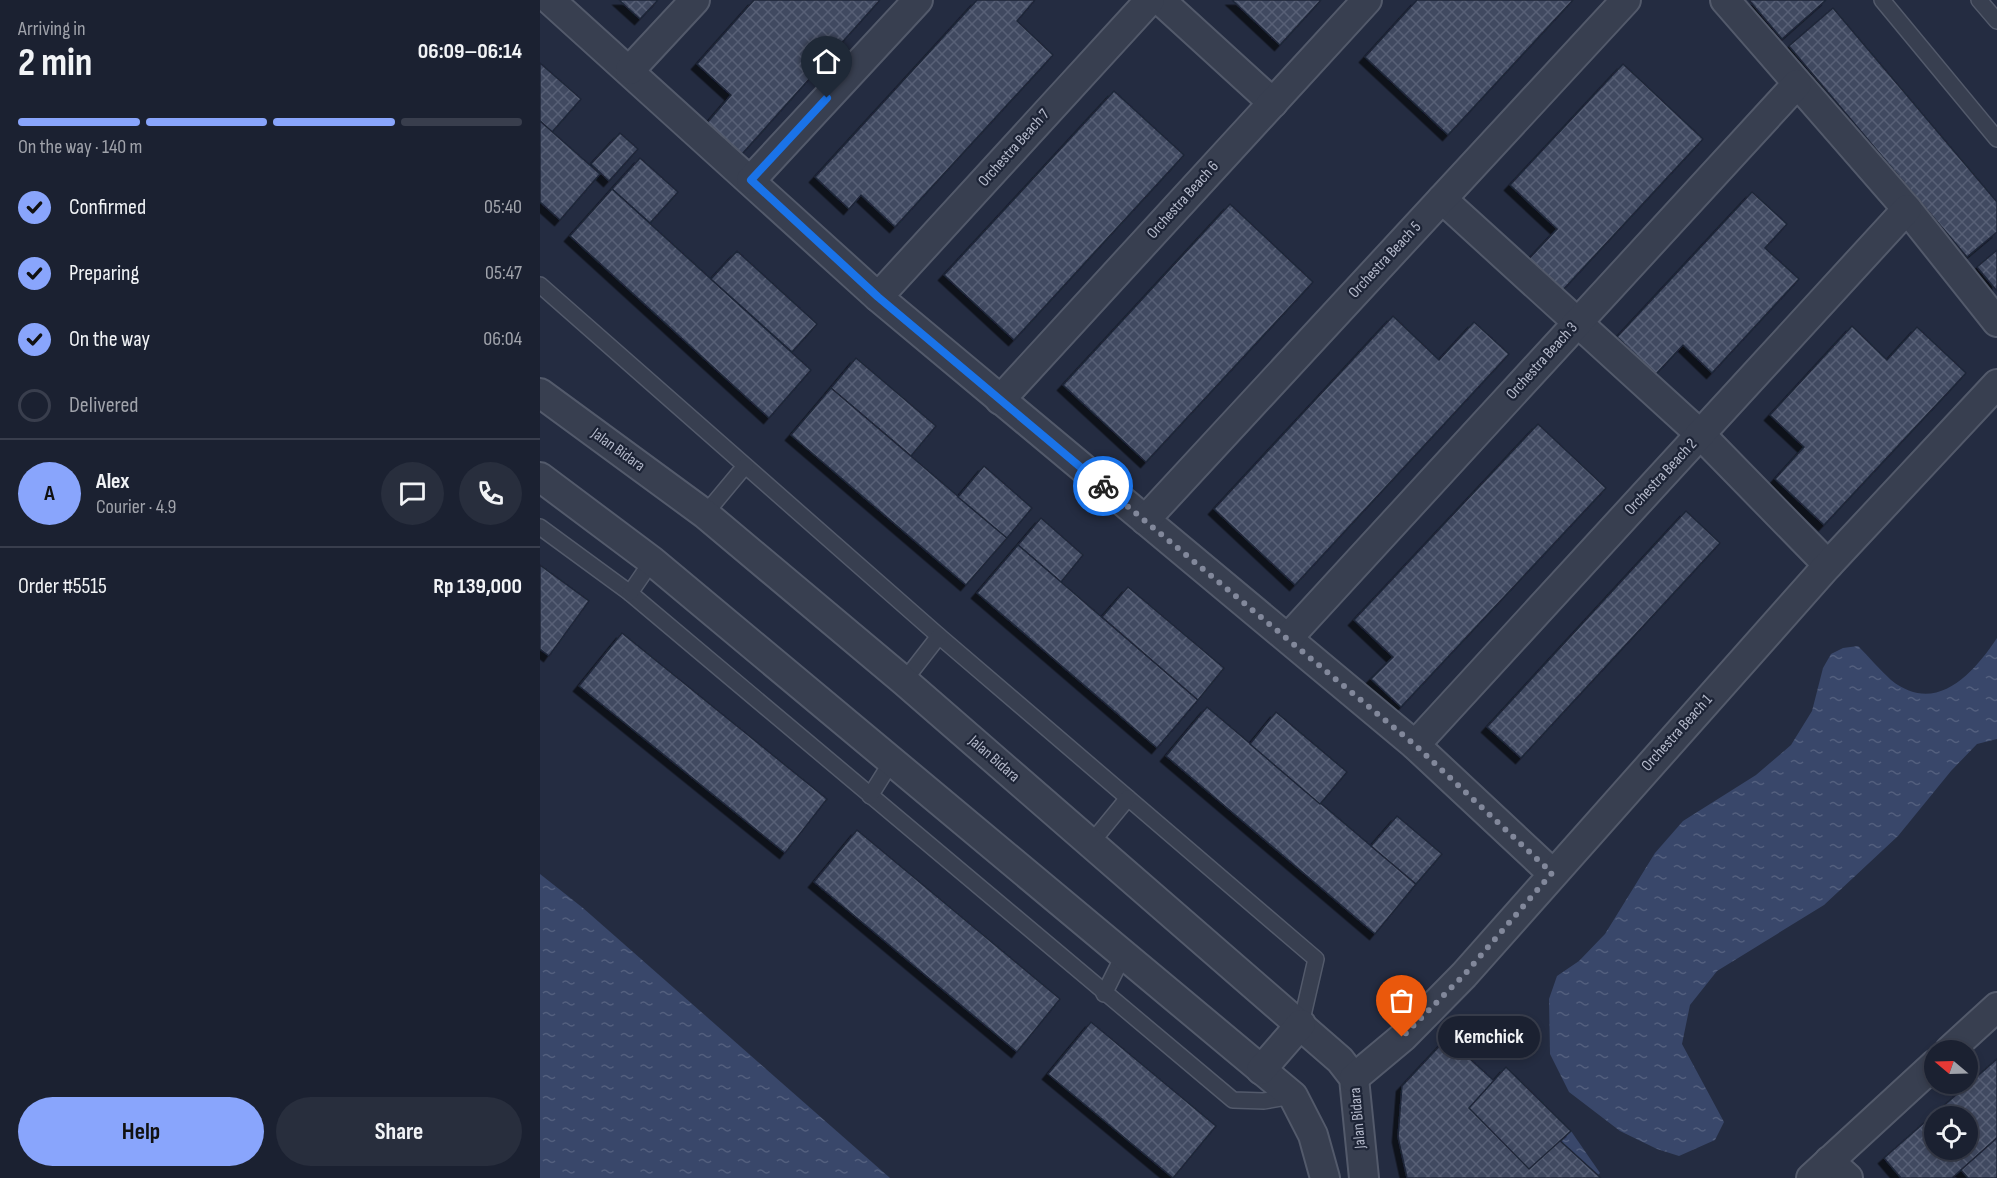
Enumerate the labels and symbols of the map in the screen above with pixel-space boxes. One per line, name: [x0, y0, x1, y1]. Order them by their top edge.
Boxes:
pin: [801, 36, 852, 98]
street label: Orchestra Beach 7: [974, 105, 1054, 191]
street label: Orchestra Beach 6: [1143, 157, 1223, 243]
street label: Orchestra Beach 5: [1345, 218, 1425, 302]
street label: Orchestra Beach 3: [1502, 318, 1582, 404]
street label: Jalan Bidara: [587, 424, 648, 476]
street label: Orchestra Beach 2: [1621, 435, 1701, 519]
courier: [1073, 456, 1133, 516]
street label: Orchestra Beach 1: [1638, 690, 1717, 775]
street label: Jalan Bidara: [964, 731, 1023, 786]
pin: [1376, 975, 1427, 1037]
callout: Kemchick: [1438, 1016, 1540, 1058]
north arrow: [1924, 1040, 1978, 1094]
street label: Jalan Bidara: [1346, 1087, 1370, 1150]

